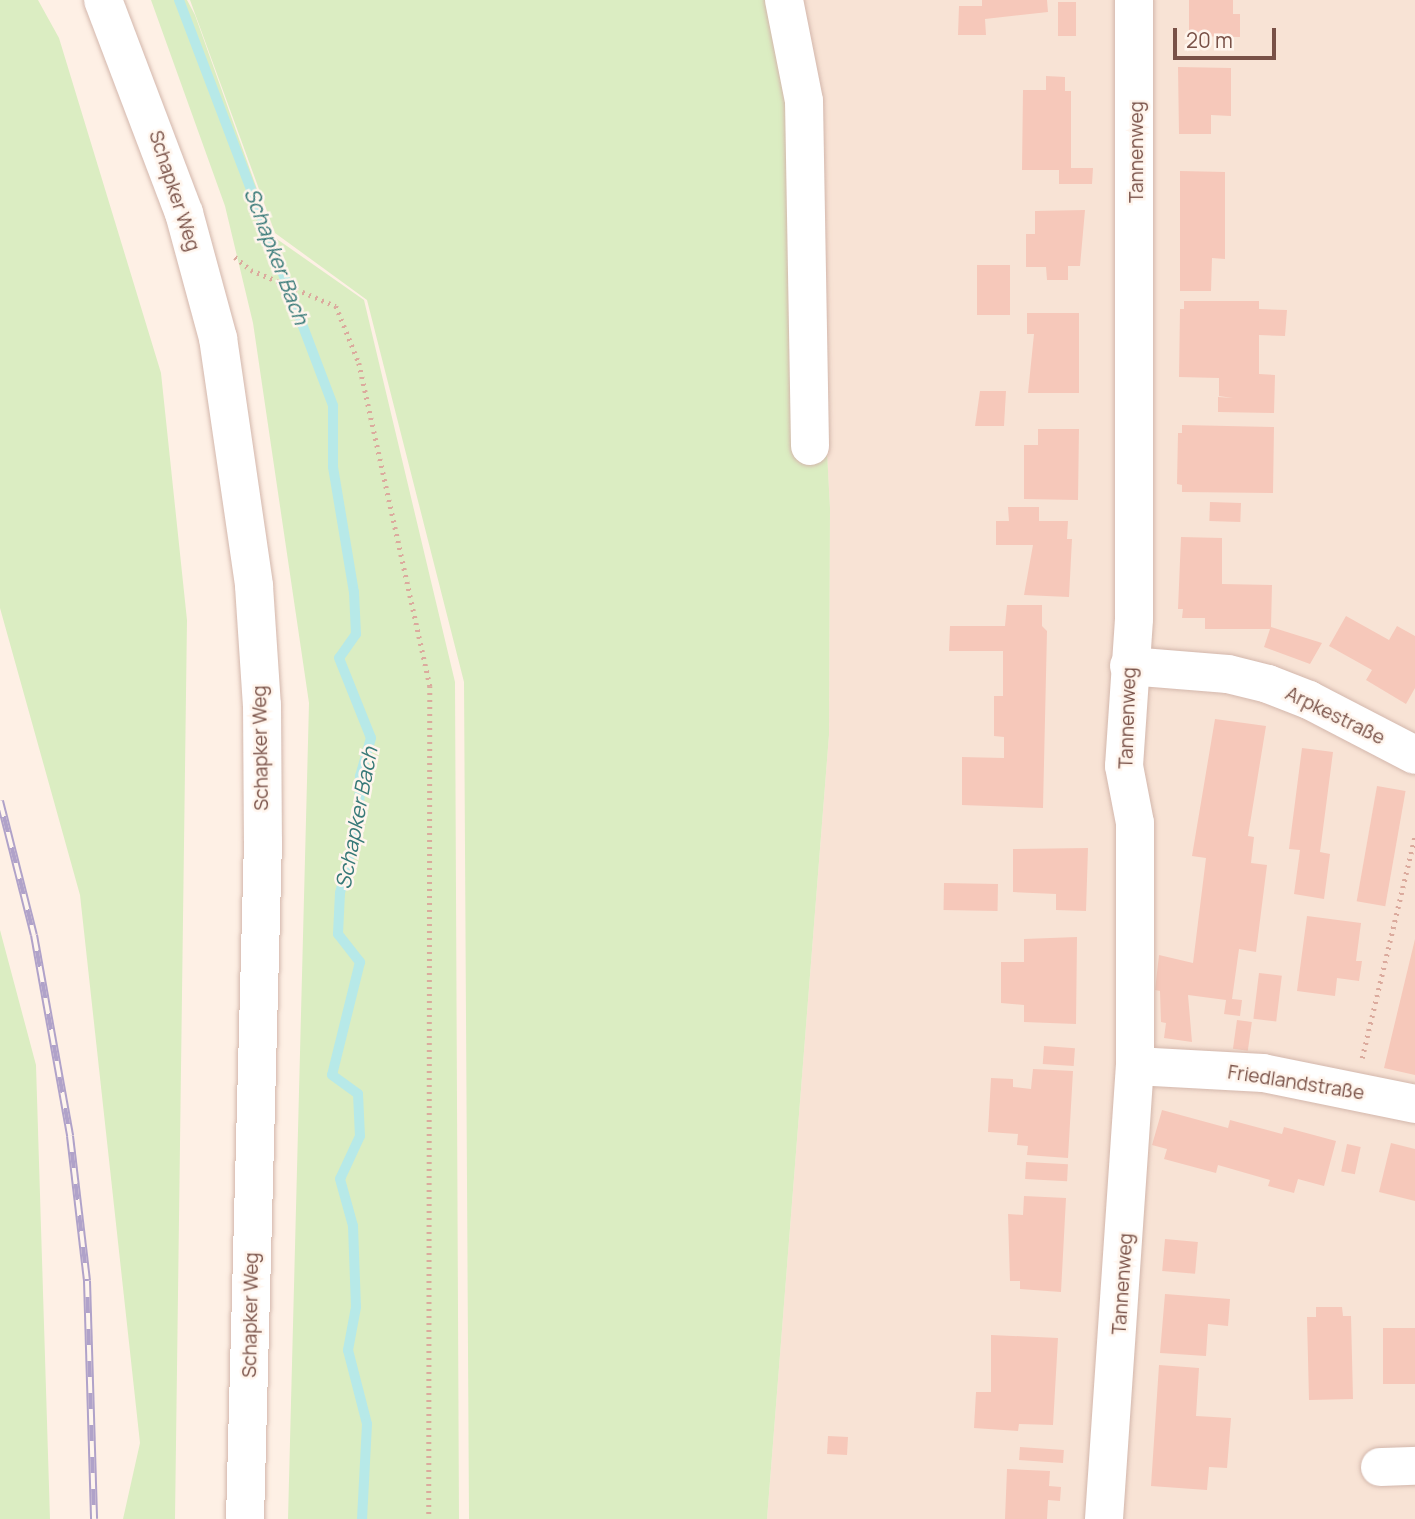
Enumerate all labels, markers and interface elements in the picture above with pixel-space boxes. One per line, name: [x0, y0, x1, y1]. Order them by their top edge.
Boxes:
scale bar: [1177, 14, 1280, 58]
text: 20 m: [1186, 26, 1233, 54]
street label: Tannenweg: [1126, 101, 1148, 203]
street label: Schapker Weg: [144, 128, 204, 254]
water label: Schapker Bach: [239, 184, 315, 328]
street label: Tannenweg: [1115, 667, 1141, 769]
street label: Arpkestraße: [1282, 682, 1388, 750]
street label: Schapker Weg: [249, 685, 273, 811]
water label: Schapker Bach: [330, 745, 382, 891]
street label: Friedlandstraße: [1226, 1061, 1366, 1105]
street label: Tannenweg: [1108, 1232, 1138, 1336]
street label: Schapker Weg: [239, 1252, 263, 1378]

